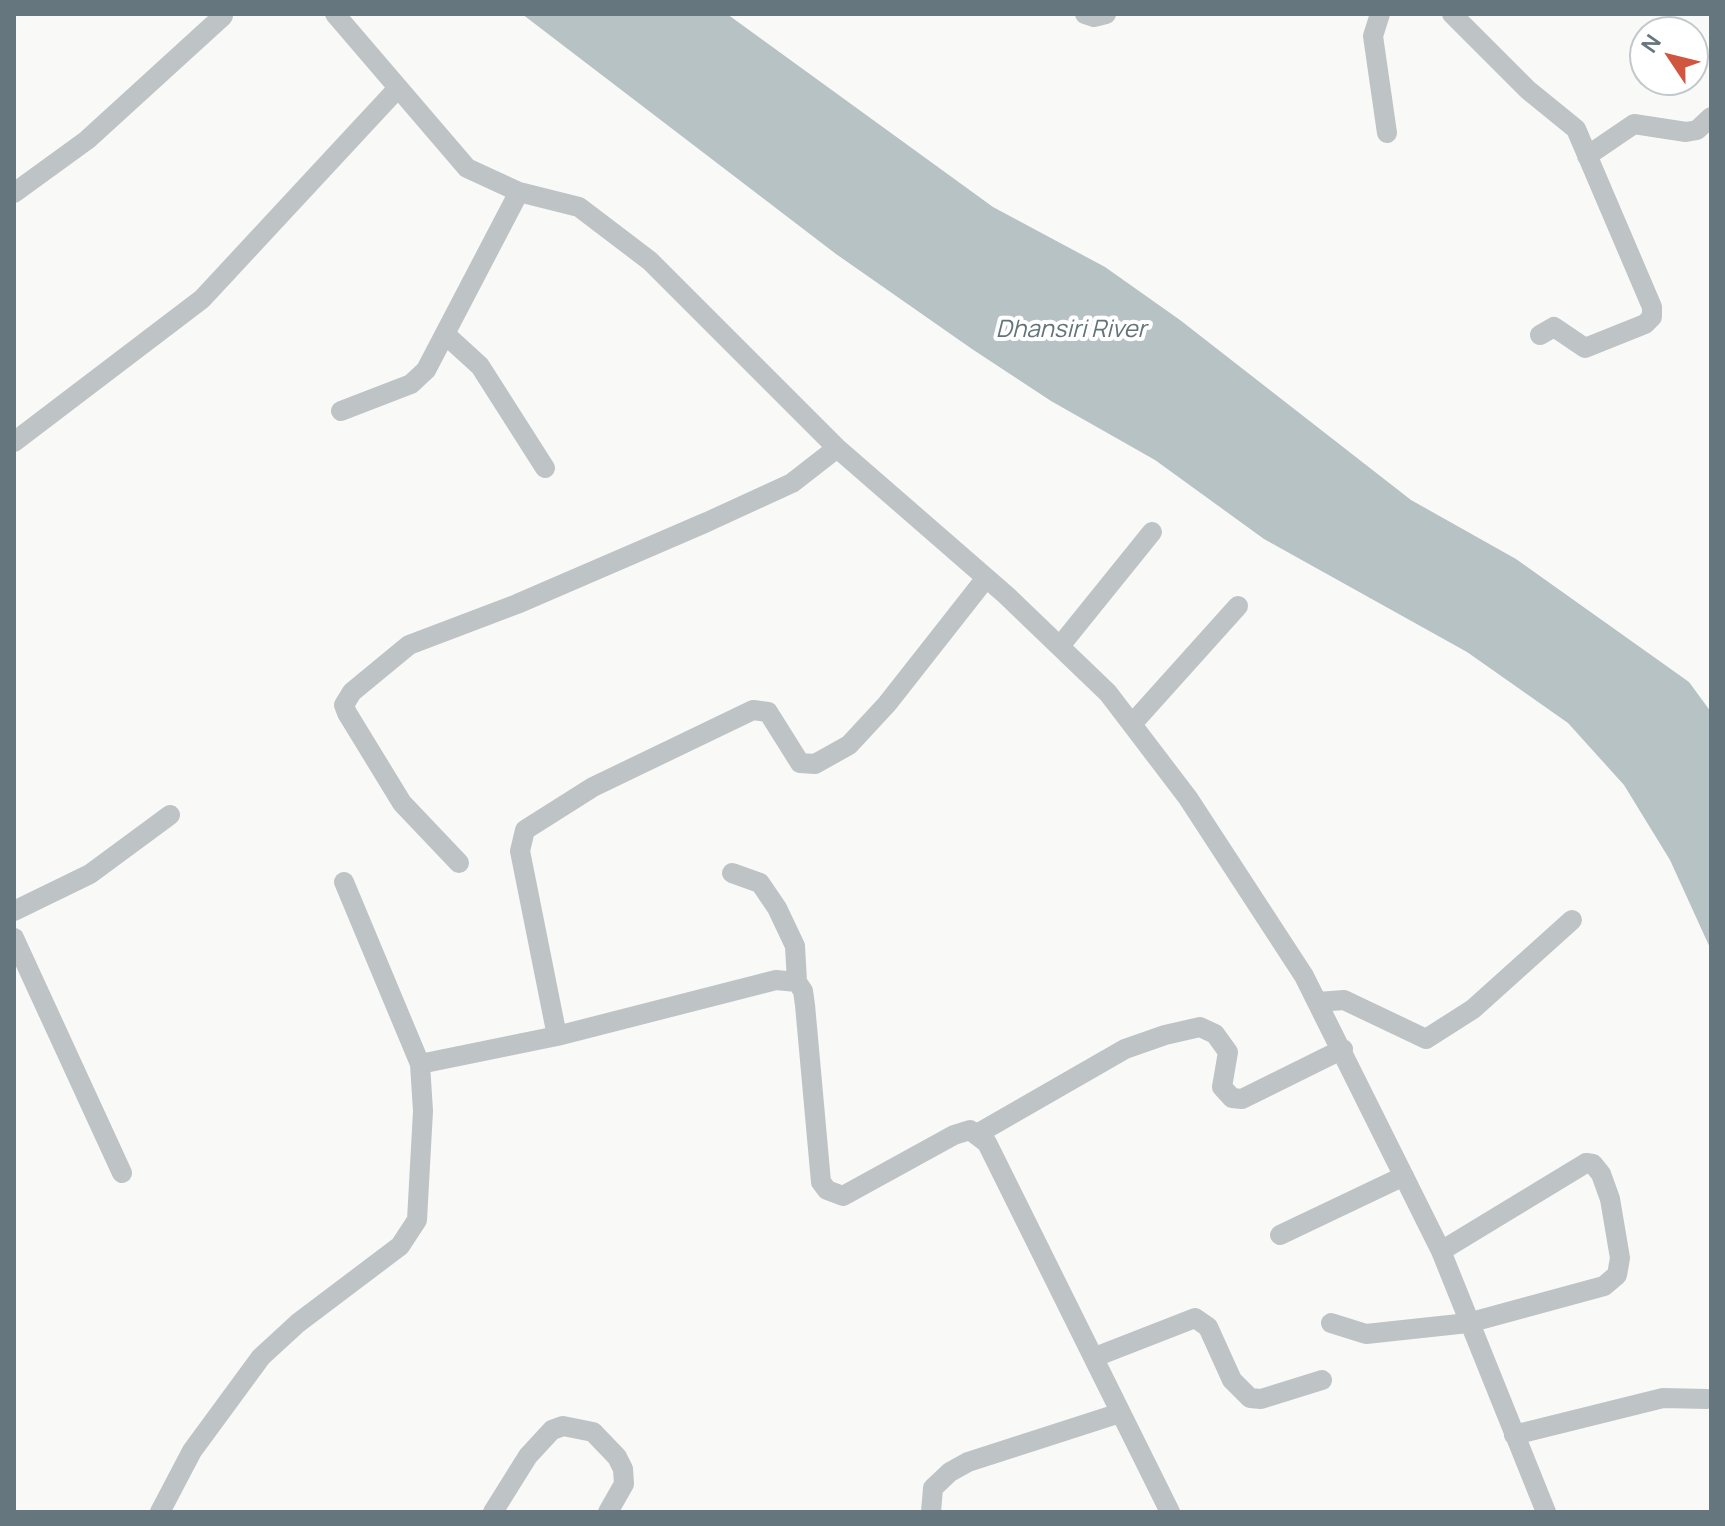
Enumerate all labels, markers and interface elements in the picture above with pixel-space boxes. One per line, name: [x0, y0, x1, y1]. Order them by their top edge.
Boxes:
north arrow: [1629, 16, 1709, 96]
text: N: [1634, 28, 1668, 58]
water label: Dhansiri River: [996, 316, 1146, 344]

